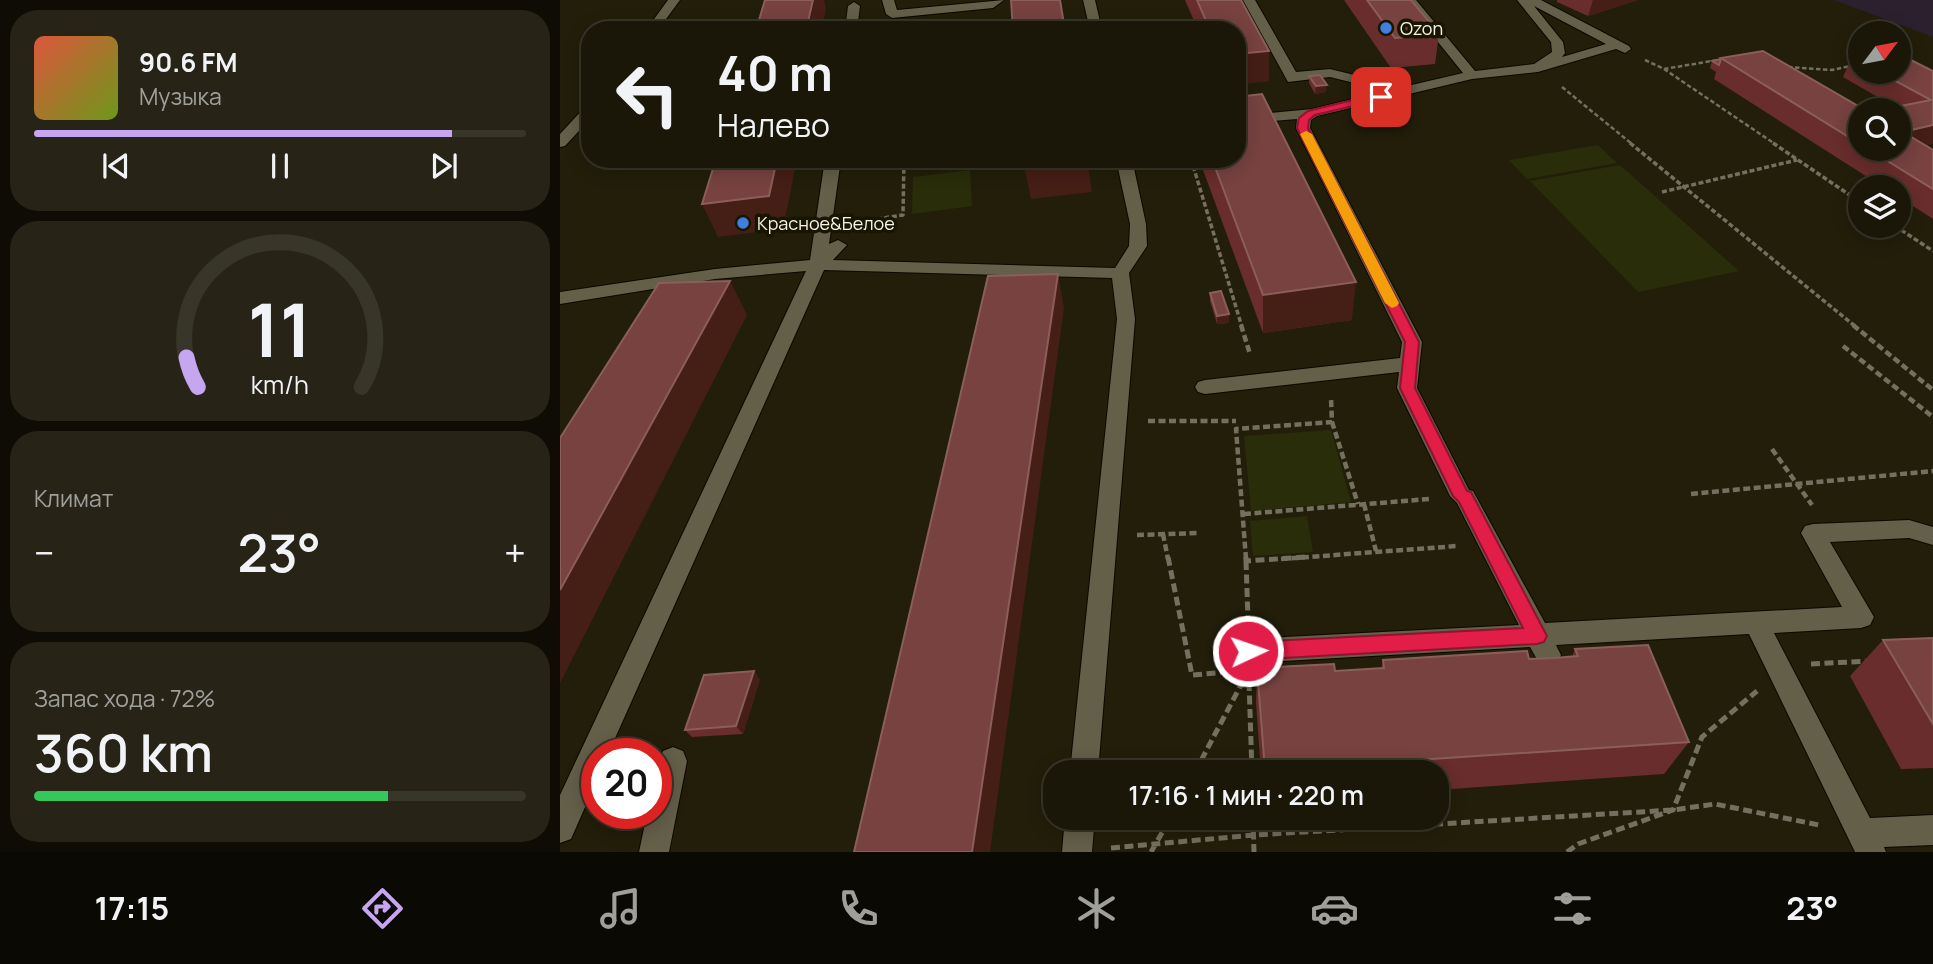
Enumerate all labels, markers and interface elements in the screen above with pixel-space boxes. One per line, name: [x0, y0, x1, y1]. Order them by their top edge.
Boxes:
place label: Ozon: [1400, 16, 1443, 40]
marker: Ozon: [1378, 20, 1394, 36]
north arrow: [1848, 21, 1911, 84]
map controls: [1848, 21, 1911, 238]
text: 40 m: [717, 39, 833, 106]
text: 90.6 FM: [139, 44, 237, 80]
icon: left: [602, 49, 693, 140]
pin: [1351, 67, 1411, 127]
icon: arrive: [1362, 78, 1400, 116]
text: Музыка: [139, 80, 222, 112]
button: search: [1848, 98, 1911, 161]
text: Налево: [717, 103, 830, 147]
icon: previous: [97, 147, 135, 185]
icon: pause: [261, 147, 299, 185]
icon: next: [425, 147, 463, 185]
button: layers: [1848, 175, 1911, 238]
place label: Красное&Белое: [757, 211, 895, 235]
marker: Красное&Белое: [735, 215, 751, 231]
text: 11: [248, 279, 312, 379]
text: km/h: [251, 367, 309, 402]
text: Климат: [34, 482, 113, 514]
text: 23°: [237, 517, 321, 588]
text: −: [34, 526, 55, 578]
text: +: [504, 526, 526, 578]
position arrow: [1211, 614, 1285, 688]
text: Запас хода · 72%: [34, 682, 215, 714]
text: 360 km: [34, 717, 213, 788]
speed limit sign: 20: [581, 738, 672, 829]
text: 17:16 · 1 мин · 220 m: [1128, 777, 1364, 813]
icon: directions: [358, 884, 407, 933]
icon: music: [596, 884, 645, 933]
icon: phone: [834, 884, 883, 933]
icon: climate: [1072, 884, 1121, 933]
icon: car: [1310, 884, 1359, 933]
icon: filters: [1548, 884, 1597, 933]
text: 17:15: [95, 886, 169, 930]
text: 23°: [1786, 886, 1838, 930]

